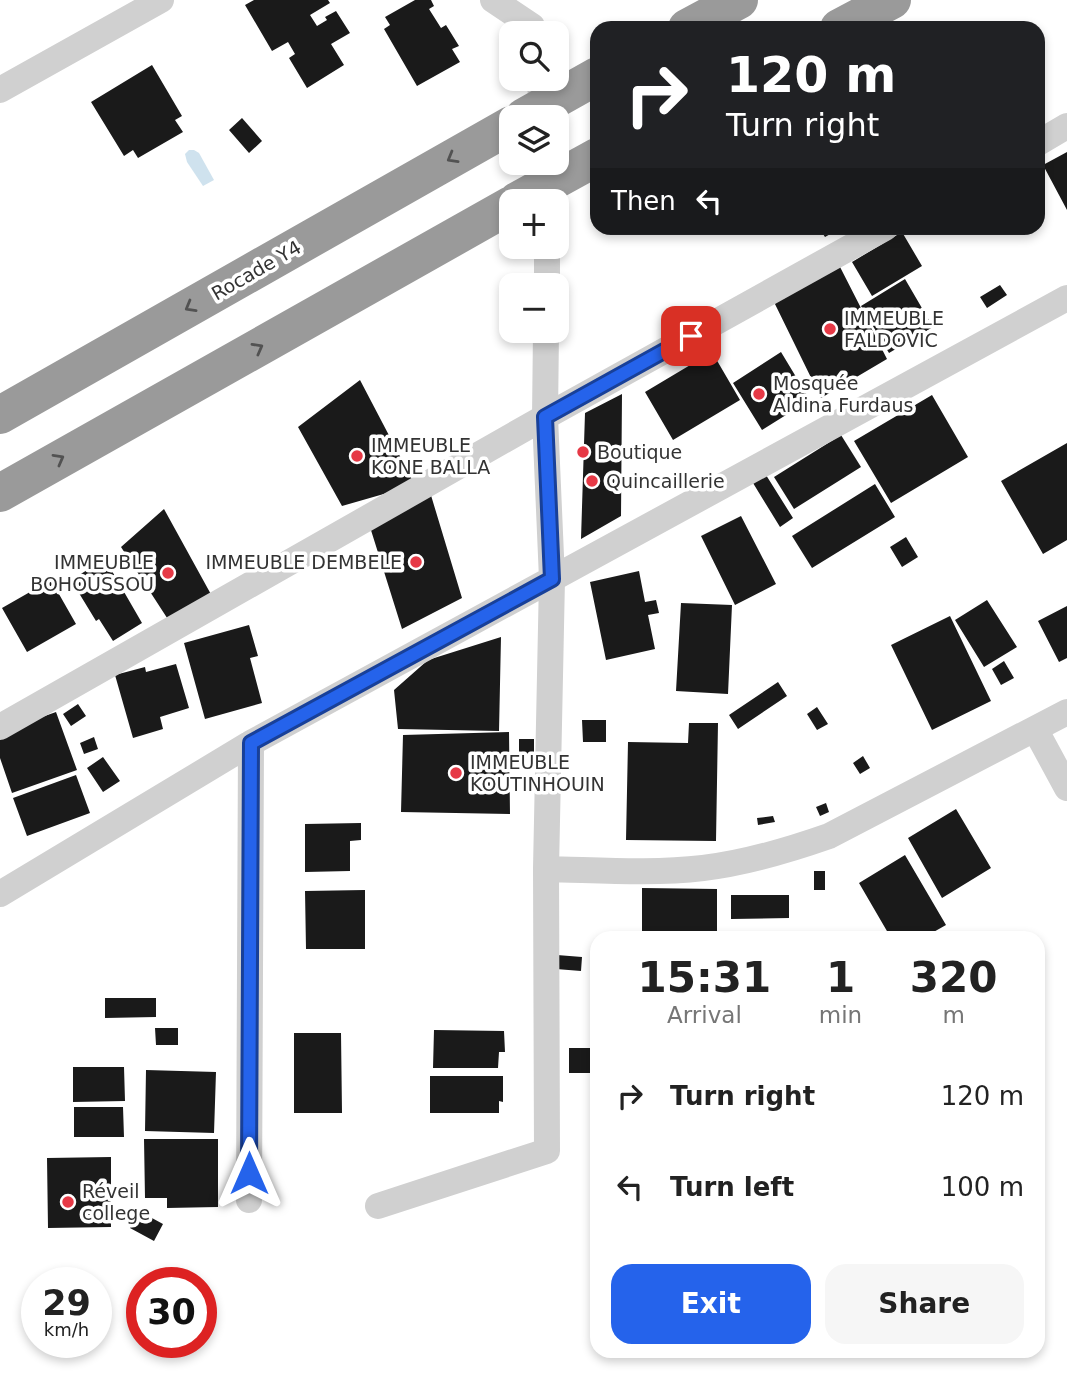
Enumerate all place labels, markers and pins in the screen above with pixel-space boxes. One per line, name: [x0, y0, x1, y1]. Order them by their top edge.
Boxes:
pin: [661, 306, 721, 366]
place label: IMMEUBLE FALDOVIC: [844, 307, 944, 351]
marker: IMMEUBLE FALDOVIC: [822, 321, 838, 337]
place label: Mosquée Aldina Furdaus: [773, 372, 913, 416]
marker: Mosquée Aldina Furdaus: [751, 386, 767, 402]
place label: IMMEUBLE KONE BALLA: [371, 434, 490, 478]
place label: Boutique: [597, 441, 682, 463]
marker: Boutique: [575, 444, 591, 460]
marker: IMMEUBLE KONE BALLA: [349, 448, 365, 464]
place label: Quincaillerie: [606, 470, 725, 492]
marker: Quincaillerie: [584, 473, 600, 489]
place label: IMMEUBLE BOHOUSSOU: [30, 551, 154, 595]
place label: IMMEUBLE DEMBELE: [205, 551, 402, 573]
marker: IMMEUBLE DEMBELE: [408, 554, 424, 570]
marker: IMMEUBLE BOHOUSSOU: [160, 565, 176, 581]
place label: IMMEUBLE KOUTINHOUIN: [470, 751, 605, 795]
marker: IMMEUBLE KOUTINHOUIN: [448, 765, 464, 781]
place label: Réveil college: [82, 1180, 150, 1224]
marker: Réveil college: [60, 1194, 76, 1210]

